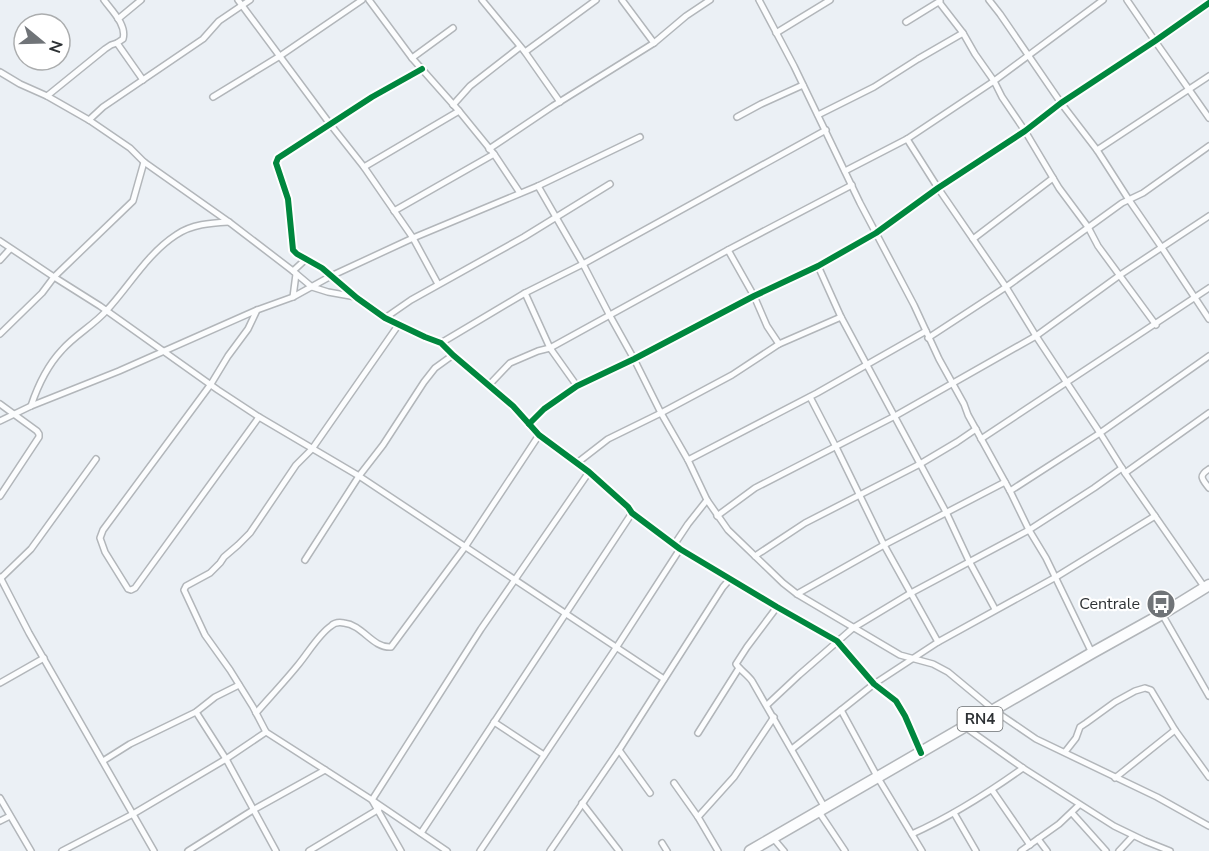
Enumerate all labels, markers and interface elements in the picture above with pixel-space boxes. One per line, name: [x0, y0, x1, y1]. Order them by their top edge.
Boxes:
north arrow: [12, 12, 72, 72]
text: N: [43, 37, 68, 56]
bus stop icon: Centrale: [1145, 588, 1177, 620]
place label: Centrale: [1079, 593, 1140, 615]
road number: RN4: [958, 707, 1002, 731]

